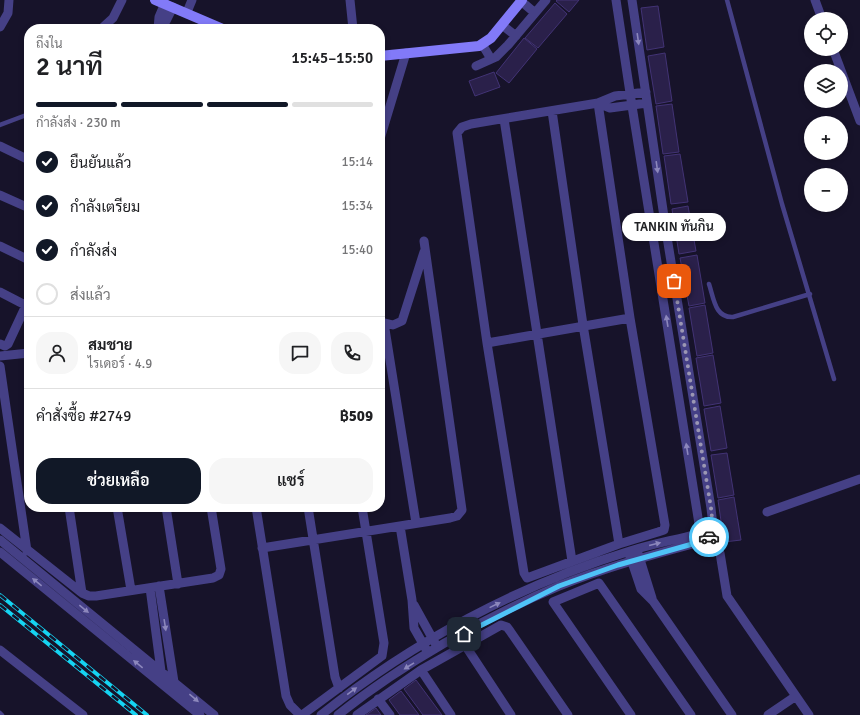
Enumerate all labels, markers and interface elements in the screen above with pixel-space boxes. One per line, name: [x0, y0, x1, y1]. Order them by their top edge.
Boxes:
map controls: [804, 12, 848, 212]
button: locate: [804, 12, 848, 56]
one-way arrow: [635, 33, 641, 45]
text: ถึงใน: [36, 36, 63, 52]
text: 15:45–15:50: [292, 49, 373, 67]
text: 2 นาที: [36, 51, 103, 83]
button: layers: [804, 64, 848, 108]
text: กำลังส่ง · 230 m: [36, 115, 121, 131]
button: +: [804, 116, 848, 160]
icon: check: [36, 151, 58, 173]
text: ยืนยันแล้ว: [70, 154, 131, 172]
text: 15:14: [341, 154, 373, 170]
one-way arrow: [654, 161, 660, 173]
button: −: [804, 168, 848, 212]
icon: check: [36, 195, 58, 217]
text: กำลังเตรียม: [70, 198, 140, 216]
text: 15:34: [341, 198, 373, 214]
callout: TANKIN ทันกิน: [622, 213, 726, 241]
text: TANKIN ทันกิน: [634, 219, 714, 235]
icon: check: [36, 239, 58, 261]
text: กำลังส่ง: [70, 242, 117, 260]
text: 15:40: [341, 242, 373, 258]
pin: [657, 264, 691, 298]
icon: bag: [663, 270, 685, 292]
text: ส่งแล้ว: [70, 286, 111, 304]
one-way arrow: [664, 315, 670, 327]
button: person: [36, 332, 78, 374]
button: chat: [279, 332, 321, 374]
button: phone: [331, 332, 373, 374]
text: สมชาย: [88, 336, 133, 354]
text: ไรเดอร์ · 4.9: [88, 356, 152, 372]
text: คำสั่งซื้อ #2749: [36, 407, 131, 425]
text: ฿509: [340, 407, 373, 425]
one-way arrow: [684, 443, 690, 455]
button: ช่วยเหลือ: [36, 458, 201, 504]
button: แชร์: [209, 458, 373, 504]
courier: [689, 517, 729, 557]
icon: car: [698, 526, 720, 548]
one-way arrow: [649, 541, 661, 547]
one-way arrow: [31, 577, 42, 586]
one-way arrow: [489, 602, 500, 608]
one-way arrow: [79, 604, 90, 613]
pin: [447, 617, 481, 651]
one-way arrow: [162, 619, 168, 631]
icon: home: [453, 623, 475, 645]
one-way arrow: [132, 659, 143, 668]
one-way arrow: [404, 662, 414, 670]
one-way arrow: [347, 687, 357, 695]
one-way arrow: [189, 694, 199, 703]

